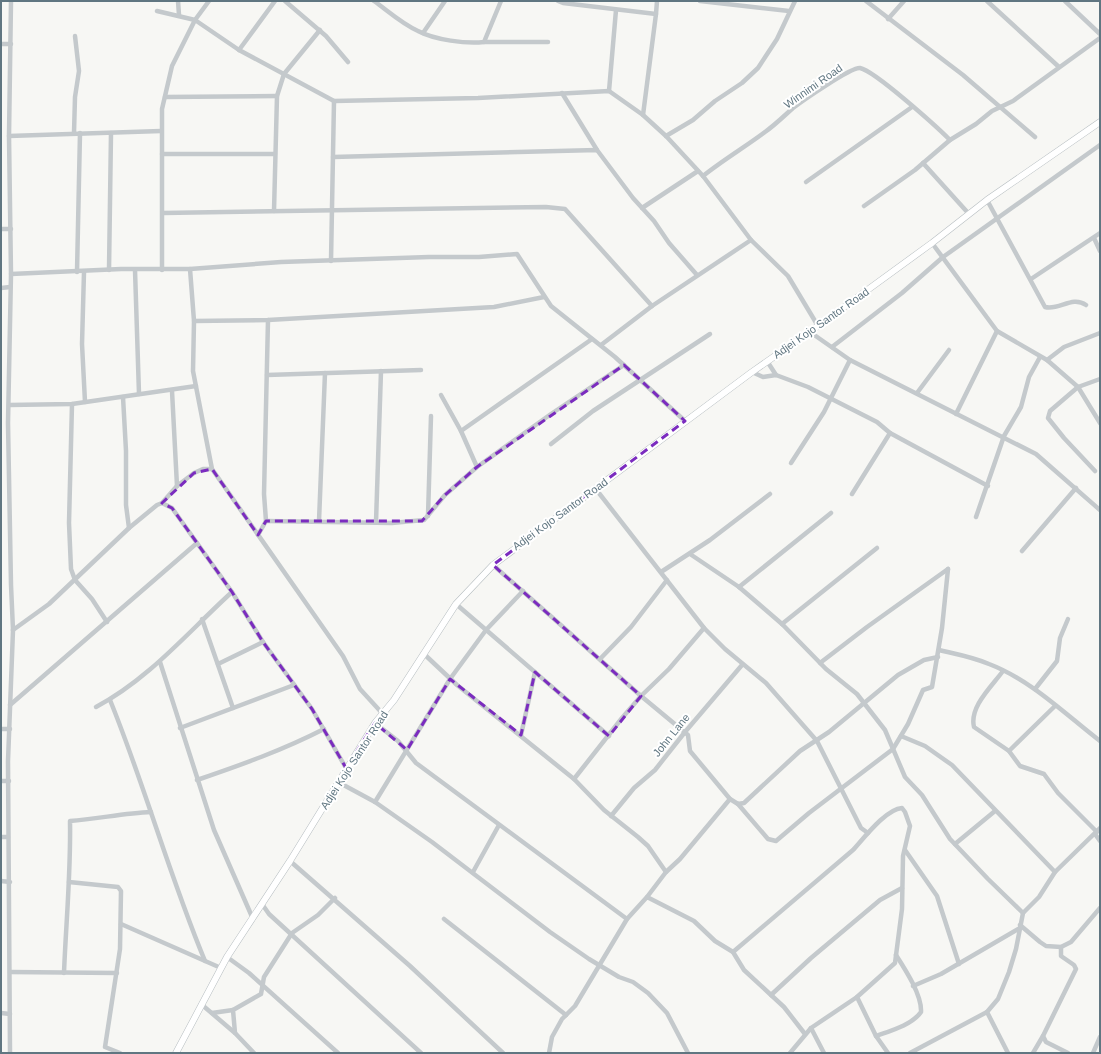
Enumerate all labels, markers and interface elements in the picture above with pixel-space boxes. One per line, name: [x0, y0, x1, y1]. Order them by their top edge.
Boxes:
street label: Winnimi Road: [782, 61, 844, 111]
street label: Adjei Kojo Santor Road: [771, 285, 871, 361]
street label: Adjei Kojo Santor Road: [510, 476, 610, 552]
street label: Adjei Kojo Santor Road: [318, 709, 390, 811]
street label: John Lane: [650, 711, 692, 759]

